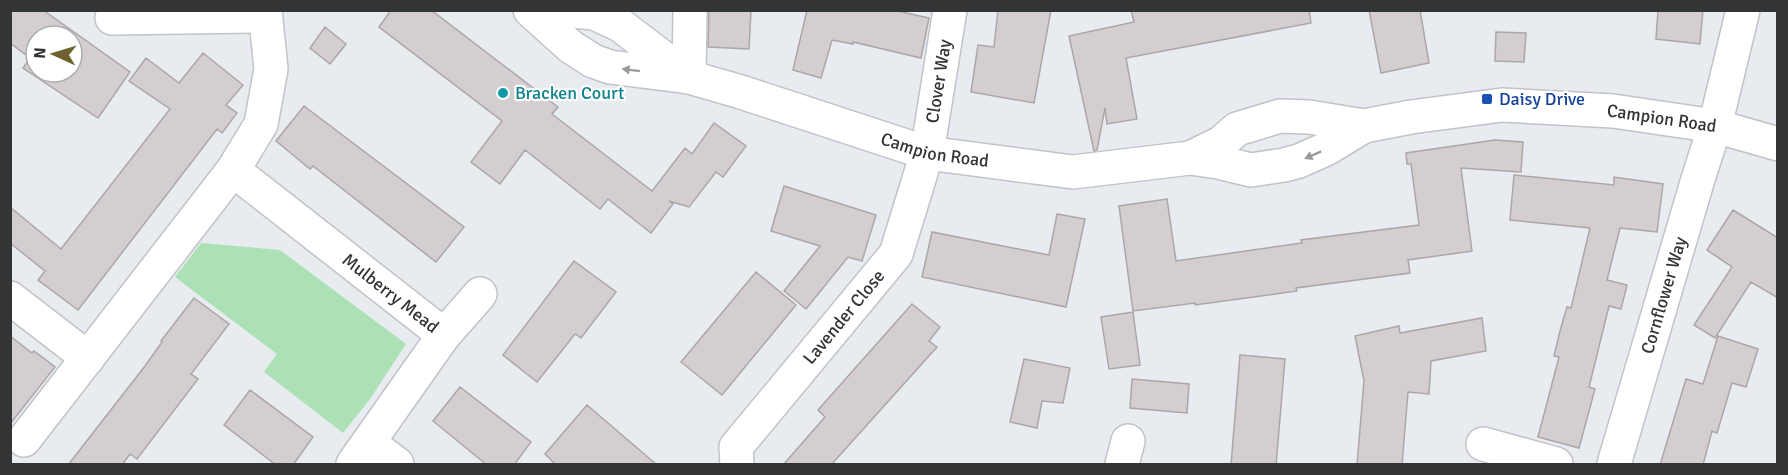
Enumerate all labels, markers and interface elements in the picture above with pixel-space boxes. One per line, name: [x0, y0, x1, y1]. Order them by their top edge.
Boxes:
north arrow: [24, 24, 84, 84]
street label: Clover Way: [921, 37, 956, 125]
text: N: [30, 47, 50, 59]
one-way arrow: [622, 65, 641, 74]
place label: Bracken Court: [515, 82, 624, 104]
marker: Bracken Court: [496, 86, 510, 100]
place label: Daisy Drive: [1499, 88, 1585, 110]
marker: Daisy Drive: [1480, 92, 1494, 106]
street label: Campion Road: [1606, 100, 1718, 137]
street label: Campion Road: [878, 128, 990, 172]
one-way arrow: [1304, 150, 1322, 160]
street label: Cornflower Way: [1636, 233, 1692, 356]
street label: Mulberry Mead: [338, 249, 443, 338]
street label: Lavender Close: [798, 265, 889, 369]

